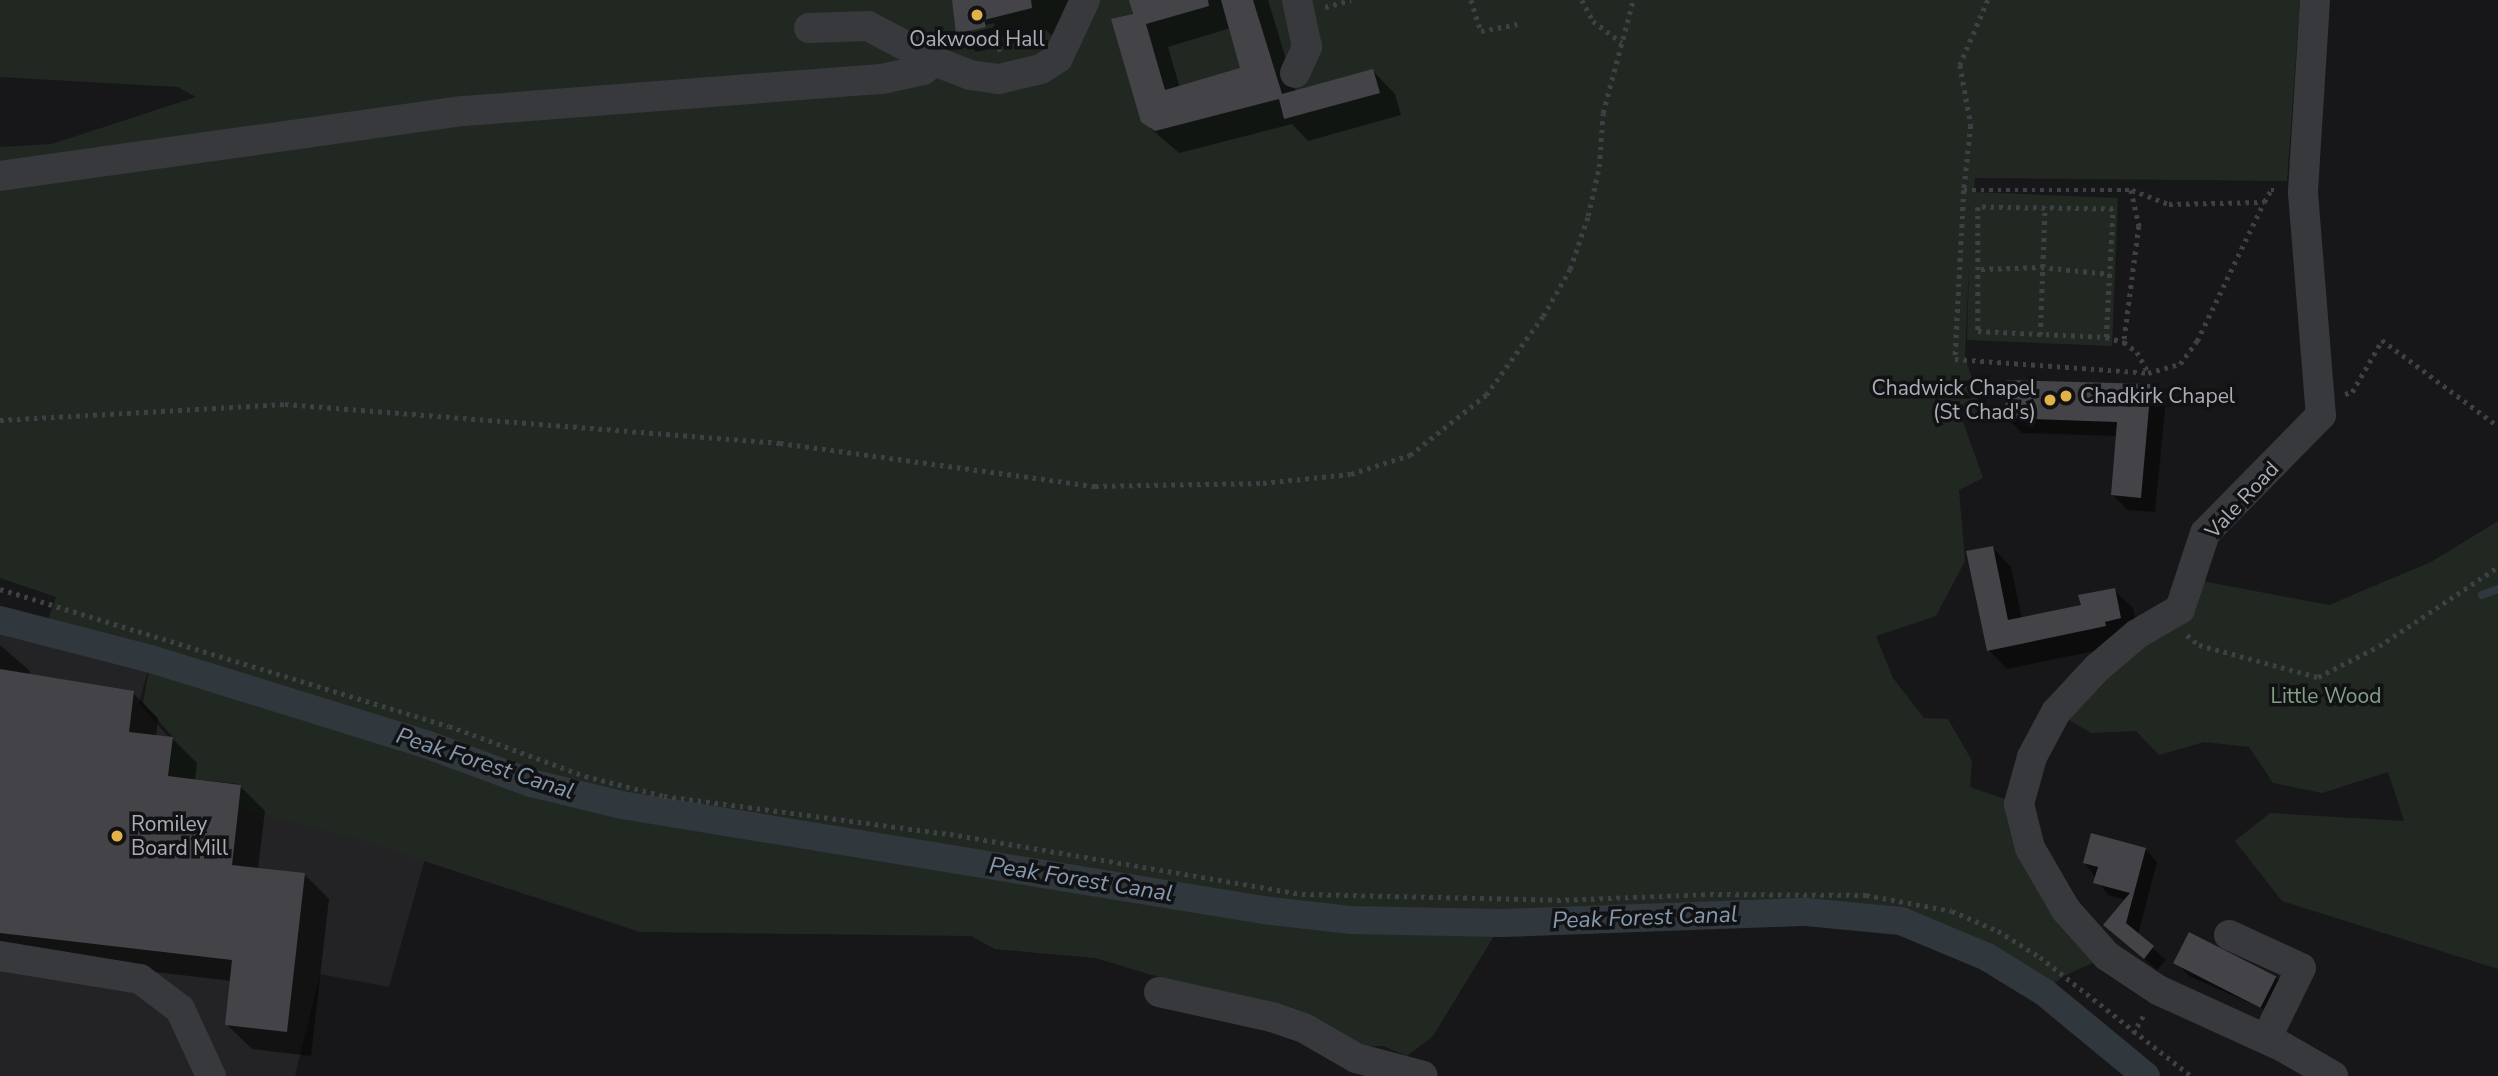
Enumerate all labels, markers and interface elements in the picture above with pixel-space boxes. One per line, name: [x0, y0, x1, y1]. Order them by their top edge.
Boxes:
marker: Oakwood Hall: [969, 7, 985, 23]
place label: Oakwood Hall: [909, 26, 1045, 52]
place label: Chadwick Chapel (St Chad's): [1872, 375, 2036, 425]
place label: Chadkirk Chapel: [2080, 383, 2235, 409]
marker: Chadkirk Chapel: [2058, 388, 2074, 404]
marker: Chadwick Chapel (St Chad's): [2042, 392, 2058, 408]
street label: Vale Road: [2200, 456, 2284, 544]
park label: Little Wood: [2271, 683, 2381, 709]
water label: Peak Forest Canal: [393, 722, 577, 806]
place label: Romiley Board Mill: [131, 811, 228, 861]
marker: Romiley Board Mill: [109, 828, 125, 844]
water label: Peak Forest Canal: [987, 852, 1175, 908]
water label: Peak Forest Canal: [1552, 901, 1738, 935]

